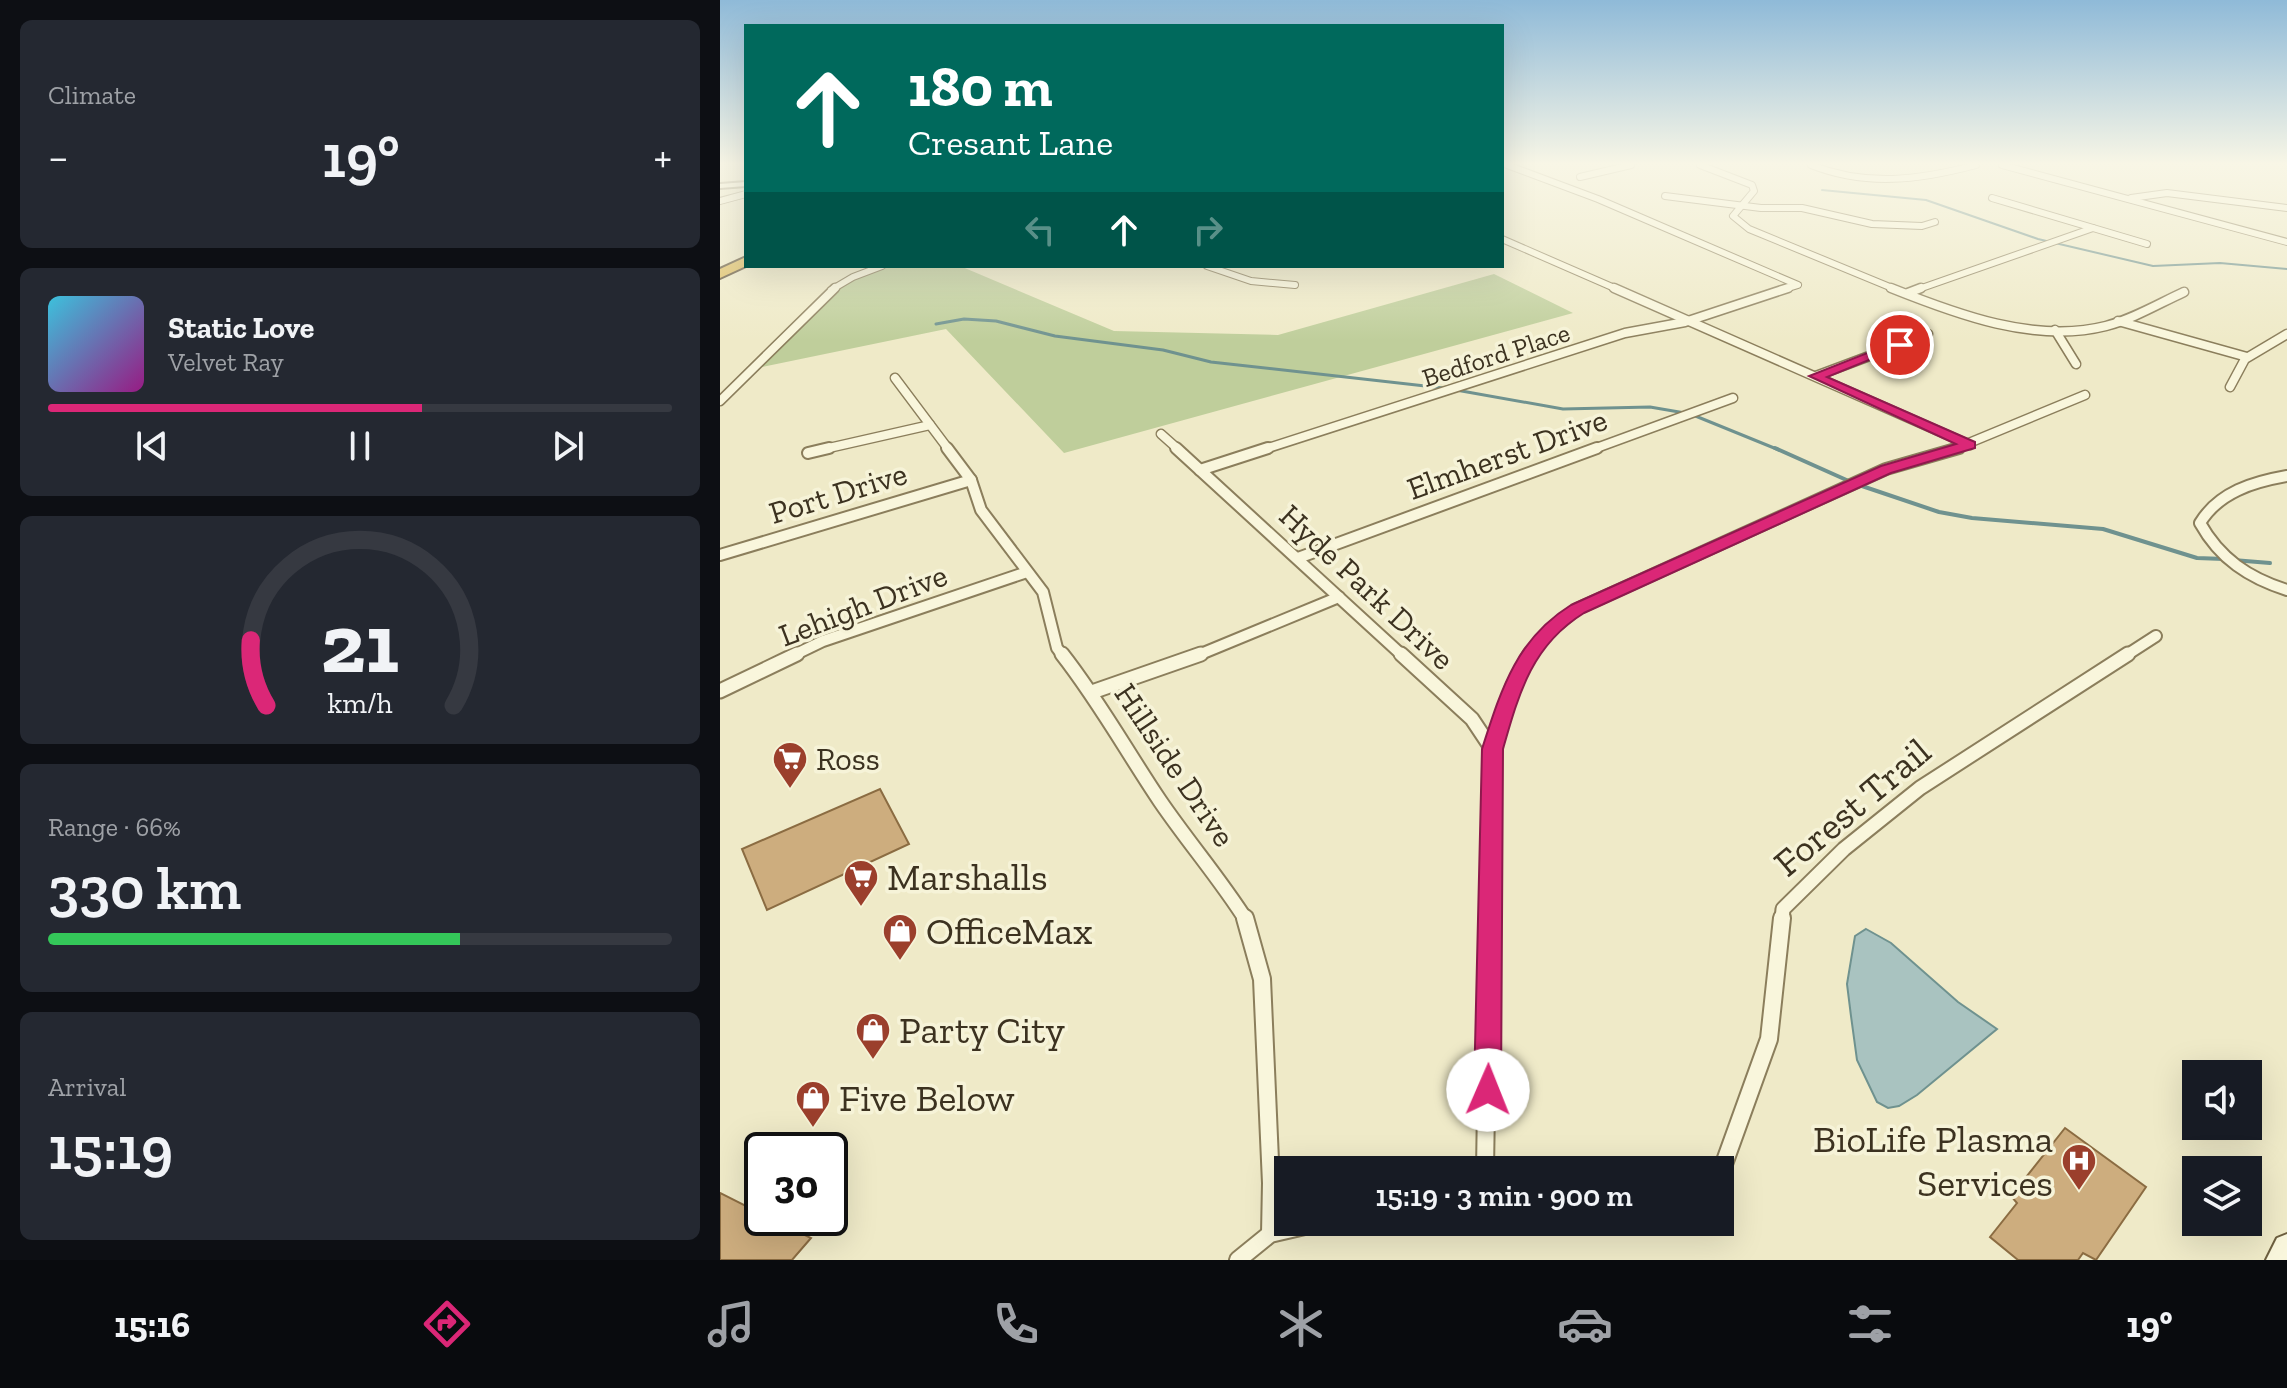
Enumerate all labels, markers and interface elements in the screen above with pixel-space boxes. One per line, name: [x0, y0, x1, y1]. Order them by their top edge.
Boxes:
text: 180 m: [908, 53, 1053, 120]
icon: ahead: [776, 56, 880, 160]
text: Climate: [48, 79, 136, 111]
text: 19°: [322, 120, 400, 192]
text: Cresant Lane: [908, 121, 1113, 164]
text: −: [48, 130, 69, 183]
text: +: [653, 130, 672, 183]
icon: left: [1018, 208, 1062, 252]
icon: ahead: [1102, 208, 1146, 252]
icon: right: [1186, 208, 1230, 252]
text: Static Love: [168, 310, 314, 346]
pin: [1866, 311, 1934, 379]
street label: Bedford Place: [1418, 316, 1574, 394]
icon: arrive: [1878, 323, 1922, 367]
text: Velvet Ray: [168, 346, 284, 378]
street label: Elmherst Drive: [1402, 400, 1612, 508]
icon: previous: [130, 424, 174, 468]
icon: pause: [338, 424, 382, 468]
icon: next: [546, 424, 590, 468]
street label: Port Drive: [765, 454, 911, 532]
street label: Hyde Park Drive: [1272, 496, 1462, 678]
street label: Lehigh Drive: [774, 556, 952, 654]
text: 21: [321, 593, 399, 693]
street label: Hillside Drive: [1107, 676, 1243, 854]
text: km/h: [327, 686, 393, 720]
street label: Forest Trail: [1764, 728, 1940, 886]
supermarket icon: Ross: [771, 740, 809, 790]
place label: Ross: [816, 740, 880, 778]
text: Range · 66%: [48, 811, 181, 843]
text: 330 km: [48, 852, 241, 924]
place label: Marshalls: [887, 854, 1048, 900]
supermarket icon: Marshalls: [842, 858, 880, 908]
place label: OfficeMax: [926, 908, 1092, 954]
shop icon: OfficeMax: [881, 912, 919, 962]
place label: Party City: [899, 1007, 1065, 1053]
shop icon: Party City: [854, 1011, 892, 1061]
position arrow: [1446, 1048, 1530, 1132]
map controls: [2182, 1060, 2262, 1236]
button: sound: [2182, 1060, 2262, 1140]
text: Arrival: [48, 1071, 126, 1103]
place label: Five Below: [839, 1075, 1015, 1121]
shop icon: Five Below: [794, 1079, 832, 1129]
text: 15:19: [48, 1112, 173, 1184]
place label: BioLife Plasma Services: [1813, 1116, 2053, 1206]
speed limit sign: 30: [744, 1132, 848, 1236]
hospital icon: BioLife Plasma Services: [2060, 1142, 2098, 1192]
button: layers: [2182, 1156, 2262, 1236]
text: 15:19 · 3 min · 900 m: [1375, 1178, 1633, 1214]
icon: directions: [419, 1296, 475, 1352]
icon: music: [703, 1296, 759, 1352]
icon: phone: [988, 1296, 1044, 1352]
icon: climate: [1273, 1296, 1329, 1352]
icon: car: [1557, 1296, 1613, 1352]
icon: filters: [1842, 1296, 1898, 1352]
text: 15:16: [114, 1303, 190, 1346]
text: 19°: [2126, 1303, 2173, 1346]

